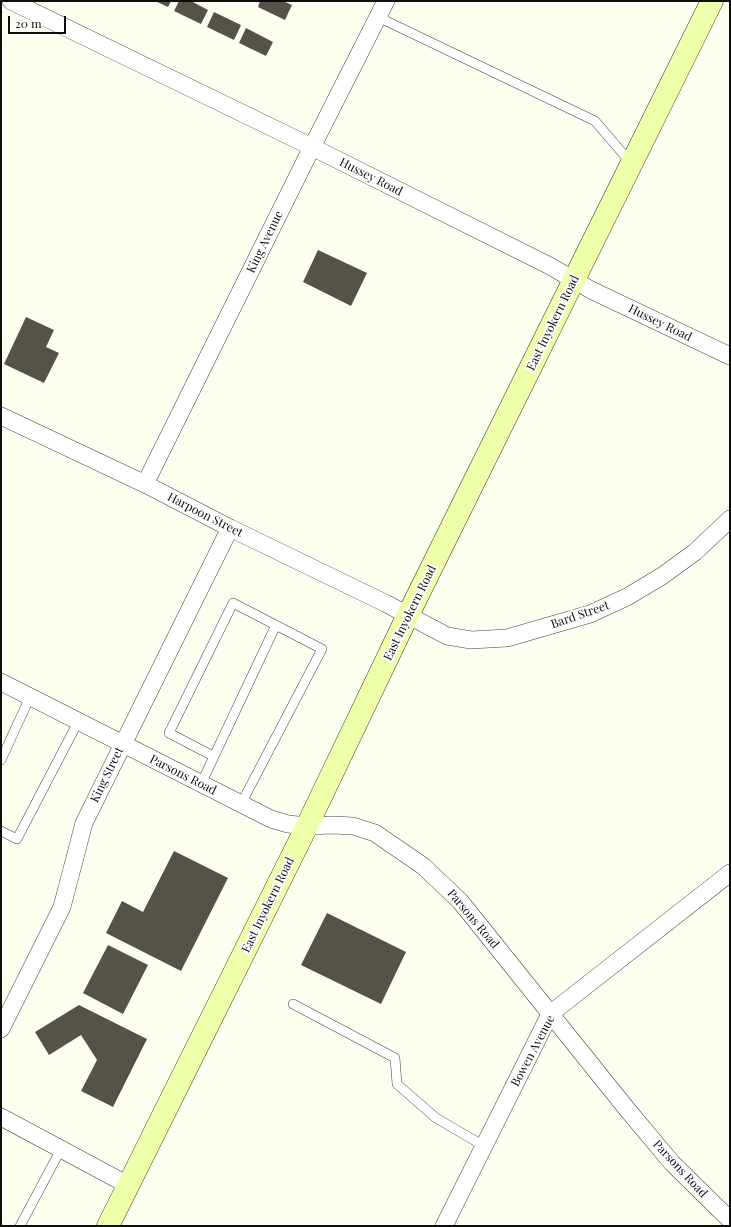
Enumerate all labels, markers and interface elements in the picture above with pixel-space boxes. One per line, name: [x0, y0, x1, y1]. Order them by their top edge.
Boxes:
scale bar: [10, 8, 68, 34]
text: 20 m: [15, 15, 42, 31]
street label: Hussey Road: [337, 155, 405, 199]
street label: King Avenue: [244, 209, 286, 275]
street label: East Inyokern Road: [524, 273, 582, 373]
street label: Hussey Road: [626, 301, 694, 345]
street label: Harpoon Street: [165, 490, 245, 540]
street label: East Inyokern Road: [381, 563, 439, 663]
street label: Bard Street: [549, 598, 611, 632]
street label: King Street: [87, 745, 127, 805]
street label: Parsons Road: [147, 752, 219, 798]
street label: East Inyokern Road: [239, 855, 297, 955]
street label: Parsons Road: [444, 886, 502, 952]
street label: Bowen Avenue: [508, 1013, 558, 1089]
street label: Parsons Road: [650, 1137, 710, 1201]

